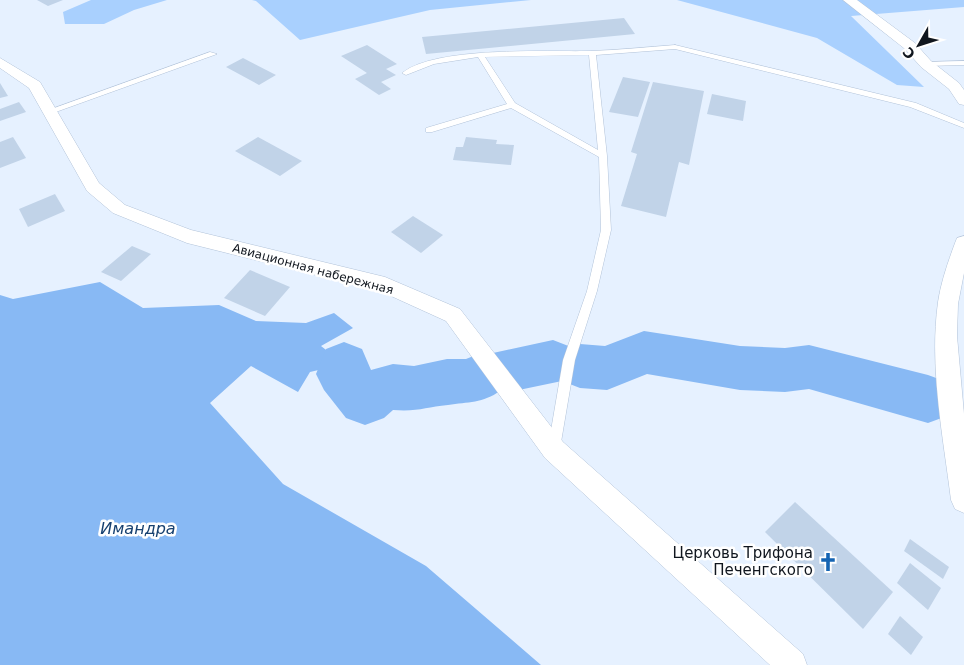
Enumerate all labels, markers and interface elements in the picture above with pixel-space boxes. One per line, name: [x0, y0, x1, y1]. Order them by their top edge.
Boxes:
north arrow: [894, 20, 944, 70]
text: С: [899, 44, 918, 62]
street label: Авиационная набережная: [231, 241, 395, 297]
water label: Имандра: [100, 519, 176, 538]
place label: Церковь Трифона Печенгского: [672, 544, 813, 579]
church icon: Церковь Трифона Печенгского: [817, 551, 839, 573]

